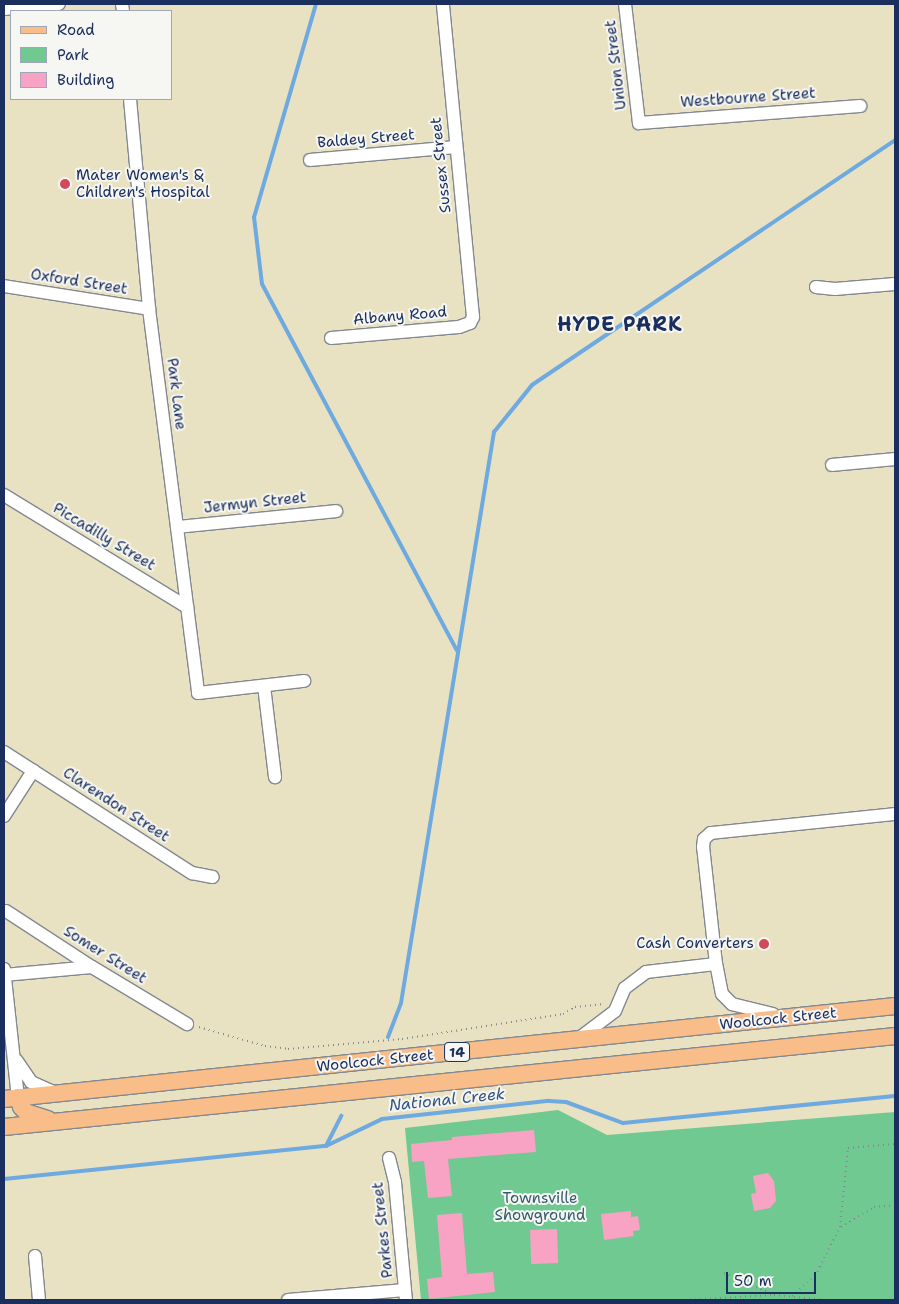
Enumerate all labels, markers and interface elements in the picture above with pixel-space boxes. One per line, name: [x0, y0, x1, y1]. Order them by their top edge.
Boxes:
legend: [10, 10, 172, 100]
street label: Union Street: [602, 19, 630, 111]
text: Road: [57, 20, 95, 40]
text: Park: [57, 45, 89, 65]
text: Building: [57, 70, 114, 90]
street label: Westbourne Street: [680, 84, 816, 112]
street label: Sussex Street: [427, 116, 455, 214]
street label: Baldey Street: [317, 126, 415, 152]
place label: Mater Women's & Children's Hospital: [76, 166, 210, 201]
marker: Mater Women's & Children's Hospital: [58, 177, 72, 191]
street label: Oxford Street: [29, 265, 129, 299]
street label: Albany Road: [352, 303, 448, 329]
district label: HYDE PARK: [556, 312, 684, 336]
street label: Park Lane: [163, 357, 189, 431]
street label: Jermyn Street: [203, 489, 307, 517]
street label: Piccadilly Street: [49, 499, 159, 575]
street label: Clarendon Street: [59, 764, 173, 846]
street label: Somer Street: [60, 922, 150, 988]
place label: Cash Converters: [636, 935, 754, 953]
marker: Cash Converters: [758, 938, 770, 950]
street label: Woolcock Street: [718, 1004, 838, 1034]
road number: 14: [443, 1040, 471, 1064]
street label: Woolcock Street: [315, 1046, 435, 1076]
water label: National Creek: [388, 1084, 506, 1116]
street label: Parkes Street: [369, 1181, 397, 1279]
park label: Townsville Showground: [495, 1189, 585, 1224]
scale bar: [729, 1262, 819, 1294]
text: 50 m: [734, 1271, 772, 1291]

